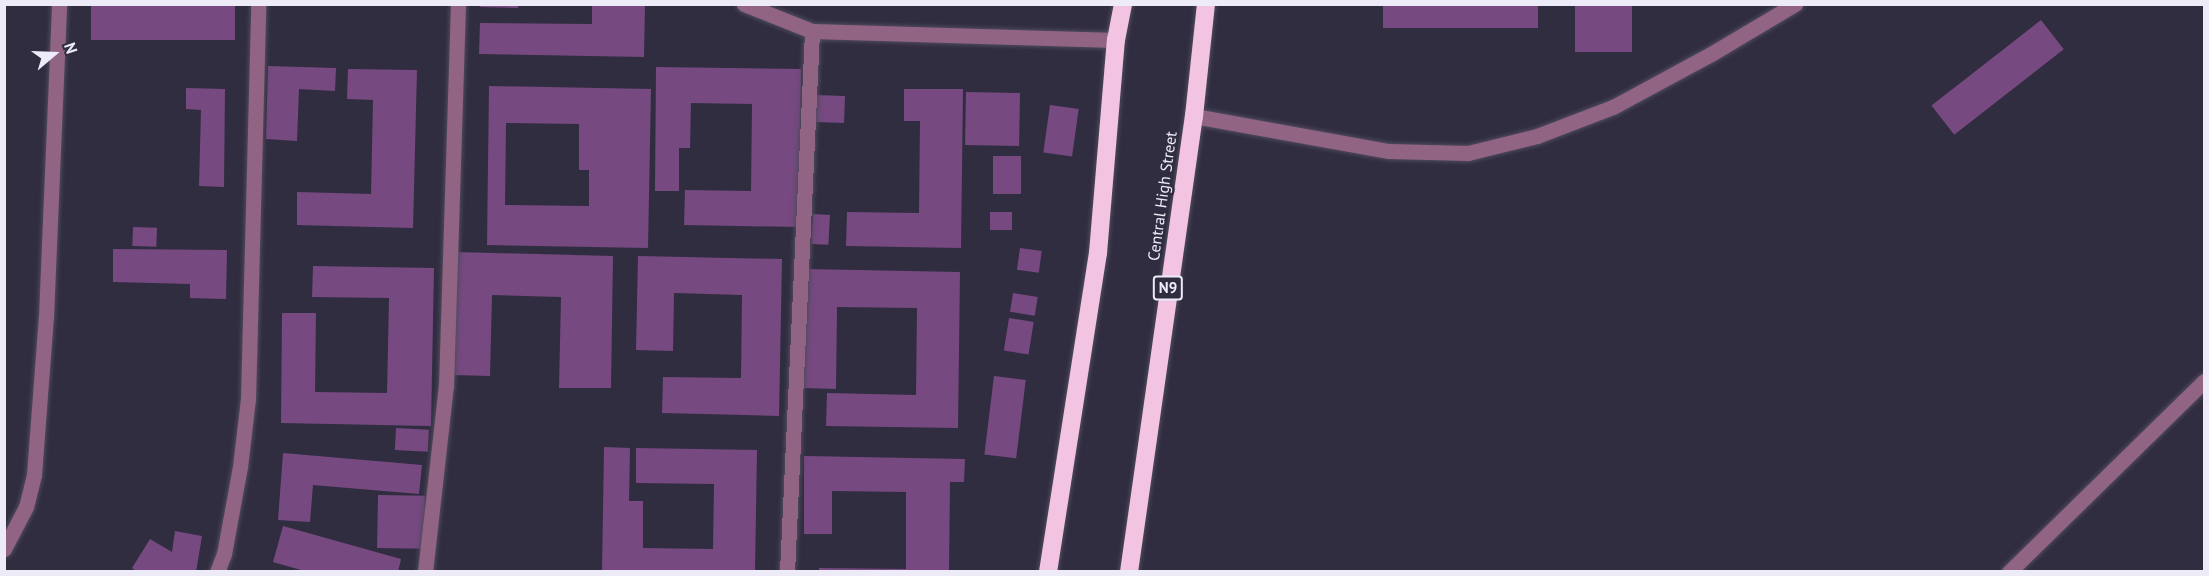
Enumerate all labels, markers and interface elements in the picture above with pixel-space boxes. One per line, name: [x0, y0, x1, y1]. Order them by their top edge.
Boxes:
north arrow: [24, 24, 84, 84]
text: N: [60, 40, 82, 56]
street label: Central High Street: [1143, 130, 1181, 262]
road number: N9: [1152, 276, 1184, 300]

